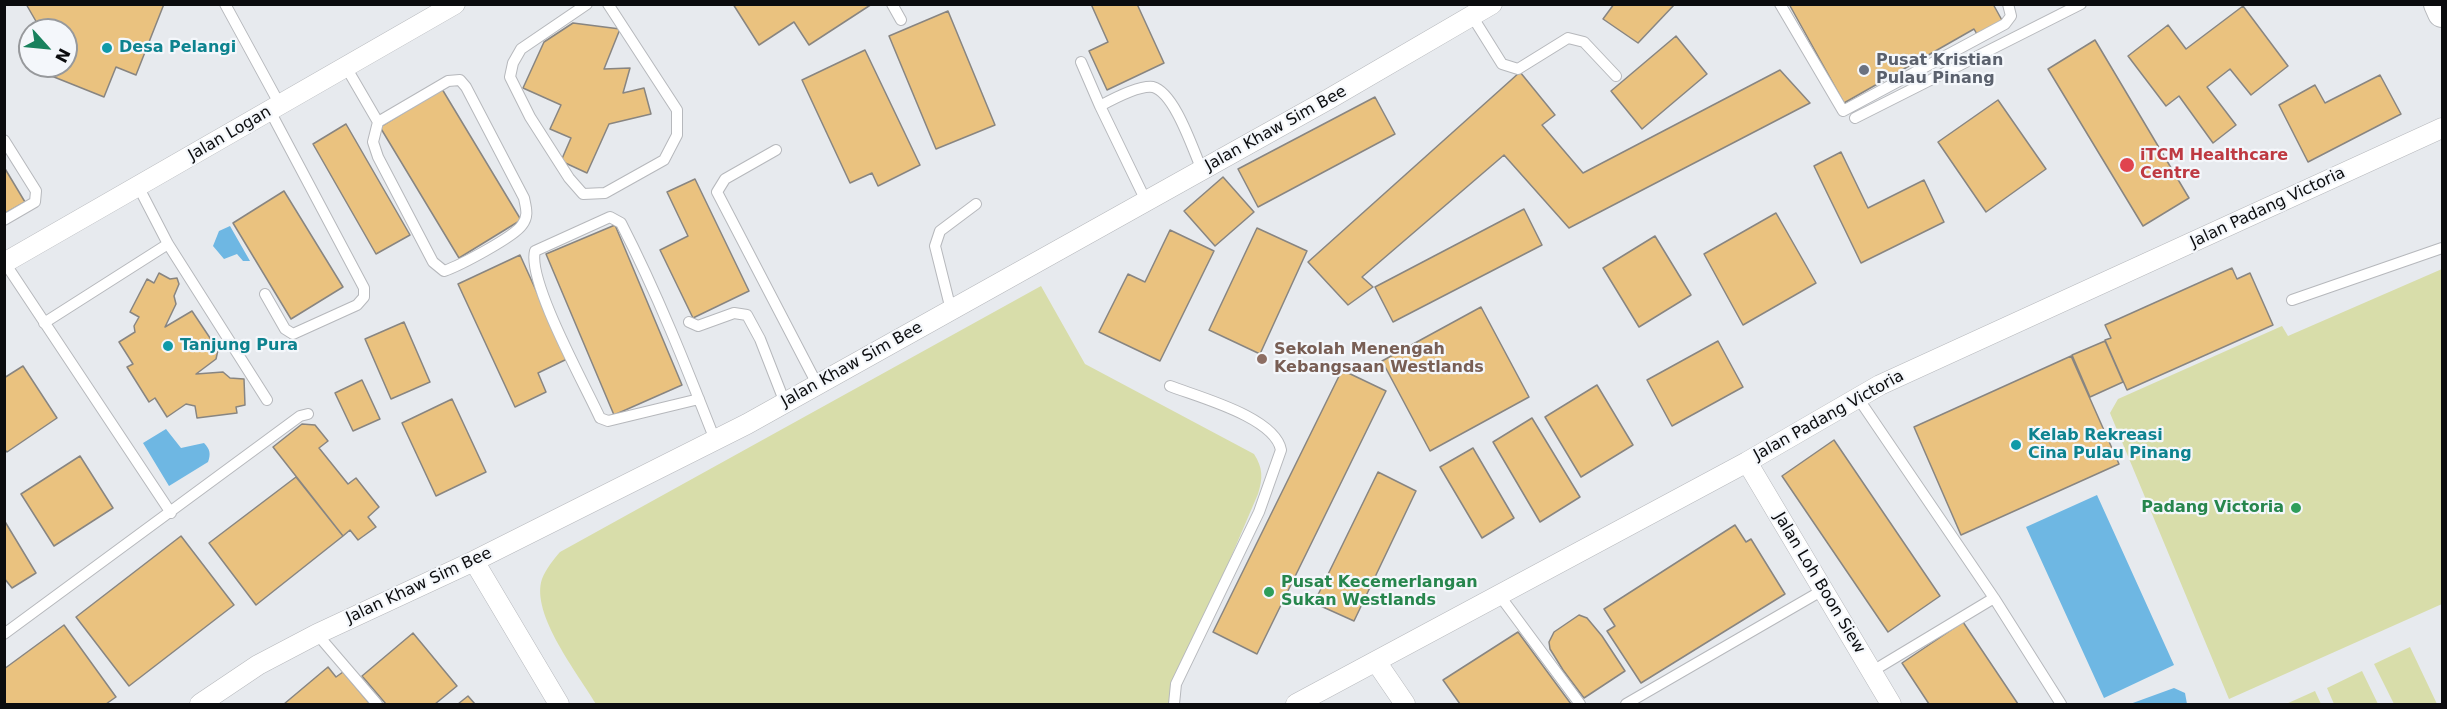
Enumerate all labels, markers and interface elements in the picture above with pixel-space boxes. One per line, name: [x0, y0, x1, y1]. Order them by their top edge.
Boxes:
north arrow: [18, 18, 78, 78]
place label: Desa Pelangi: [119, 38, 236, 58]
marker: Desa Pelangi: [100, 41, 114, 55]
text: N: [51, 45, 74, 66]
place label: Pusat Kristian Pulau Pinang: [1876, 51, 2003, 89]
marker: Pusat Kristian Pulau Pinang: [1857, 63, 1871, 77]
street label: Jalan Khaw Sim Bee: [1202, 82, 1350, 176]
street label: Jalan Logan: [185, 103, 275, 165]
place label: iTCM Healthcare Centre: [2140, 146, 2288, 184]
marker: iTCM Healthcare Centre: [2118, 156, 2136, 174]
street label: Jalan Padang Victoria: [2187, 164, 2349, 252]
street label: Jalan Khaw Sim Bee: [778, 318, 926, 412]
place label: Tanjung Pura: [180, 336, 298, 356]
marker: Tanjung Pura: [161, 339, 175, 353]
place label: Sekolah Menengah Kebangsaan Westlands: [1274, 340, 1484, 378]
marker: Sekolah Menengah Kebangsaan Westlands: [1255, 352, 1269, 366]
street label: Jalan Padang Victoria: [1751, 367, 1907, 465]
place label: Kelab Rekreasi Cina Pulau Pinang: [2028, 426, 2192, 464]
marker: Kelab Rekreasi Cina Pulau Pinang: [2009, 438, 2023, 452]
place label: Padang Victoria: [2141, 498, 2284, 518]
marker: Padang Victoria: [2289, 501, 2303, 515]
street label: Jalan Loh Boon Siew: [1769, 509, 1869, 657]
street label: Jalan Khaw Sim Bee: [343, 544, 495, 628]
place label: Pusat Kecemerlangan Sukan Westlands: [1281, 573, 1478, 611]
marker: Pusat Kecemerlangan Sukan Westlands: [1262, 585, 1276, 599]

